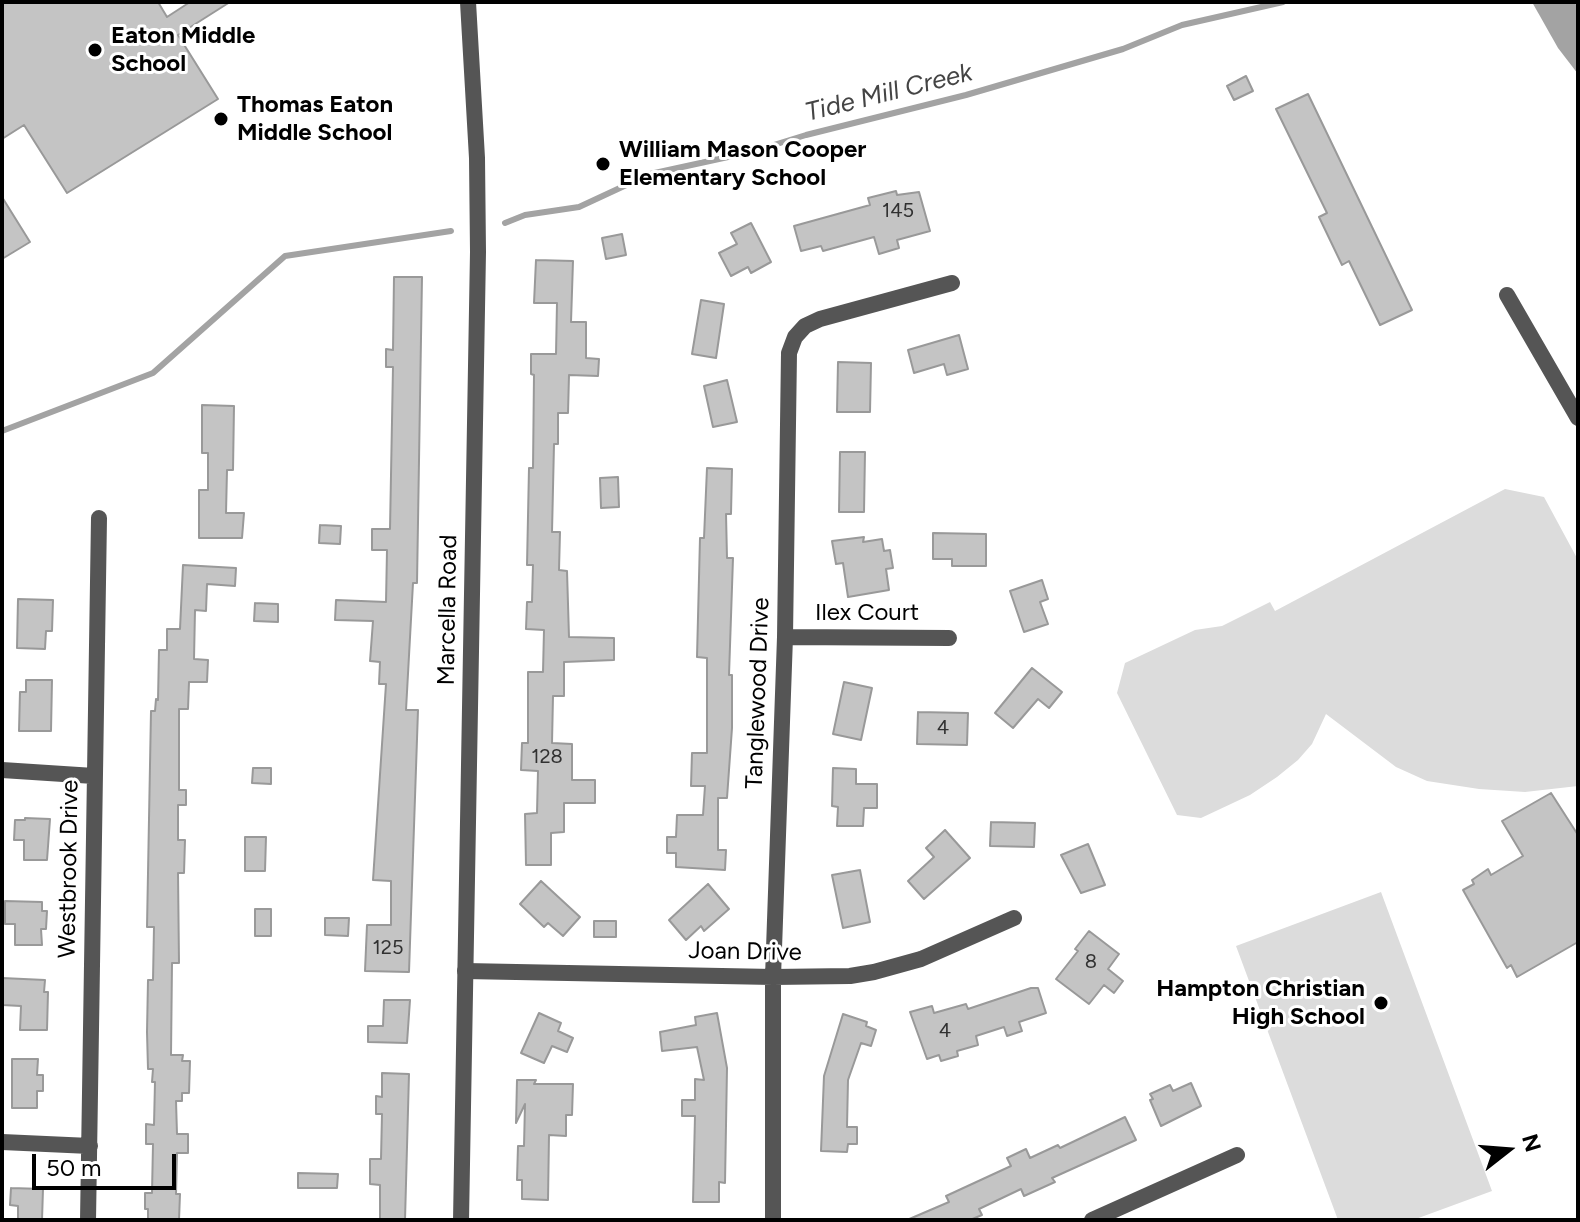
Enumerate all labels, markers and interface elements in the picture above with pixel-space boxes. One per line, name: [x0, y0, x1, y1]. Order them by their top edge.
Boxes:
place label: Eaton Middle School: [111, 22, 255, 78]
marker: Eaton Middle School: [86, 41, 104, 59]
water label: Tide Mill Creek: [802, 57, 976, 129]
place label: Thomas Eaton Middle School: [237, 91, 393, 147]
marker: Thomas Eaton Middle School: [212, 110, 230, 128]
place label: William Mason Cooper Elementary School: [619, 136, 866, 192]
marker: William Mason Cooper Elementary School: [594, 155, 612, 173]
house number: 145: [882, 199, 914, 223]
street label: Marcella Road: [432, 534, 464, 686]
street label: Tanglewood Drive: [740, 597, 776, 789]
street label: Ilex Court: [815, 599, 919, 627]
house number: 4: [937, 716, 949, 740]
house number: 128: [531, 745, 563, 769]
street label: Westbrook Drive: [53, 780, 85, 958]
house number: 125: [373, 936, 403, 960]
street label: Joan Drive: [688, 937, 802, 967]
house number: 8: [1085, 950, 1097, 974]
place label: Hampton Christian High School: [1156, 975, 1365, 1031]
marker: Hampton Christian High School: [1372, 994, 1390, 1012]
house number: 4: [939, 1019, 951, 1043]
north arrow: [1468, 1110, 1548, 1190]
text: N: [1516, 1131, 1547, 1155]
scale bar: [36, 1138, 180, 1188]
text: 50 m: [46, 1153, 102, 1182]

